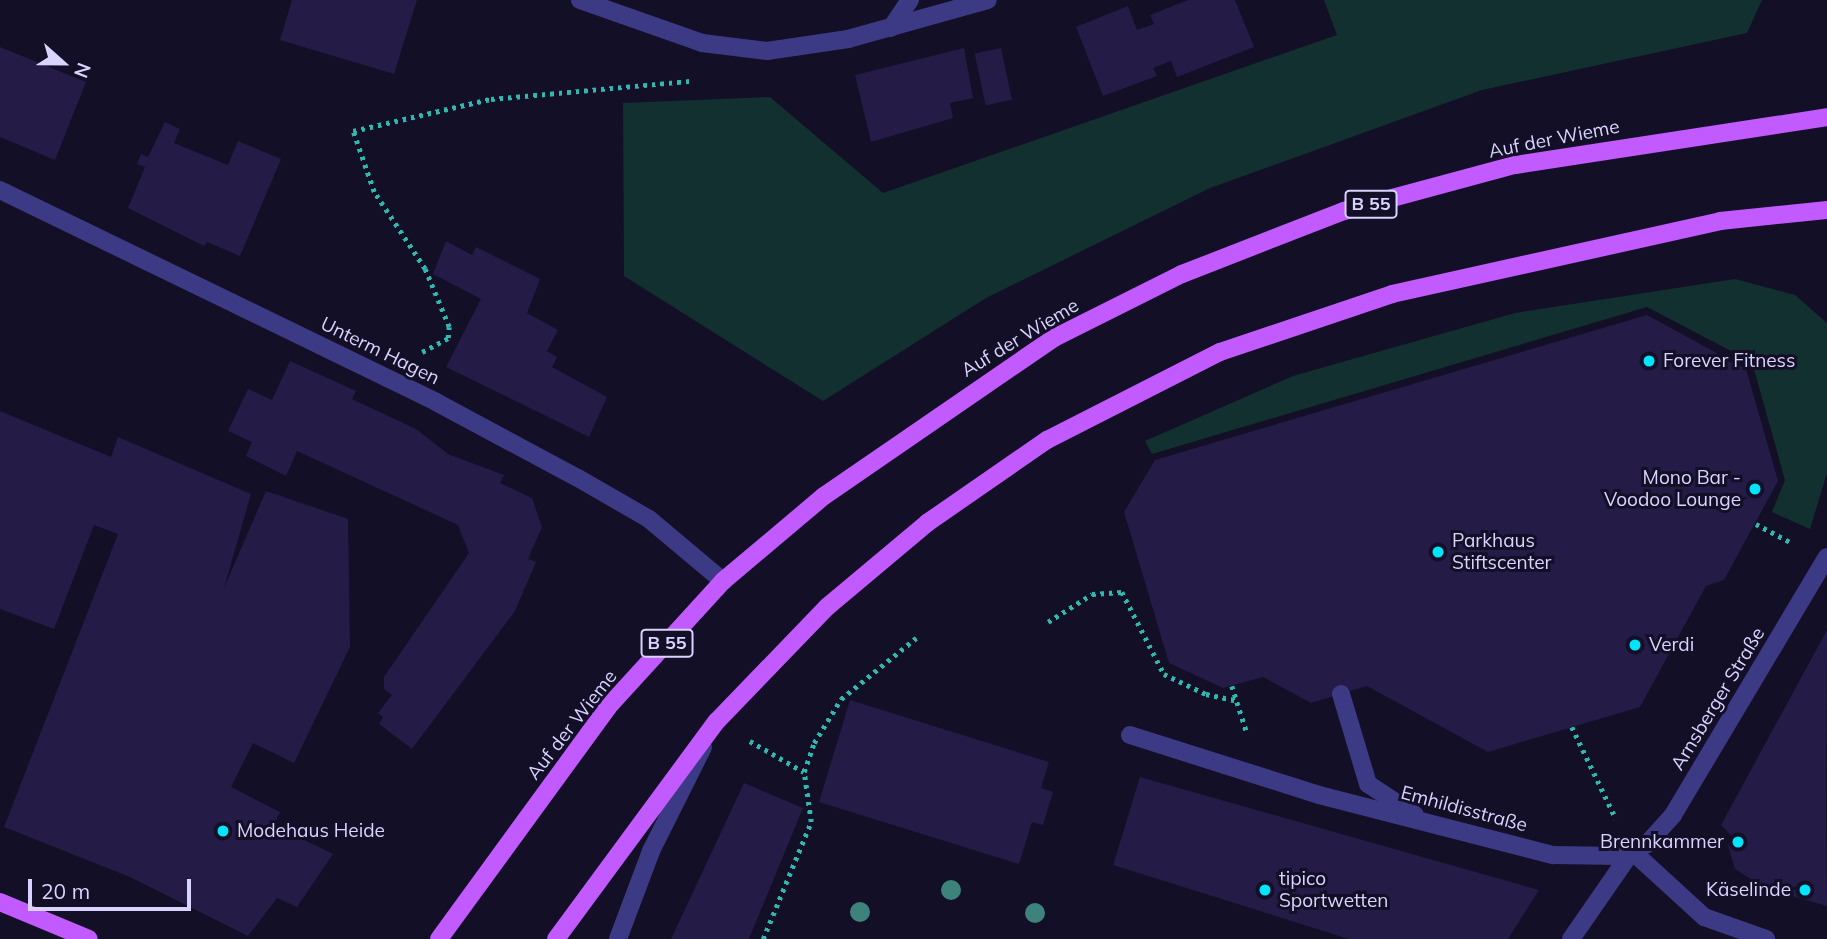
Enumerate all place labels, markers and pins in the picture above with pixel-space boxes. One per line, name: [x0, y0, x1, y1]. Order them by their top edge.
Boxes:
place label: Forever Fitness: [1663, 350, 1795, 372]
marker: Forever Fitness: [1641, 353, 1657, 369]
place label: Mono Bar - Voodoo Lounge: [1604, 467, 1741, 511]
marker: Mono Bar - Voodoo Lounge: [1747, 481, 1763, 497]
place label: Parkhaus Stiftscenter: [1452, 530, 1551, 574]
marker: Parkhaus Stiftscenter: [1430, 544, 1446, 560]
place label: Verdi: [1649, 634, 1694, 656]
marker: Verdi: [1627, 637, 1643, 653]
place label: Modehaus Heide: [237, 820, 385, 842]
marker: Modehaus Heide: [215, 823, 231, 839]
place label: Brennkammer: [1600, 831, 1724, 853]
marker: Brennkammer: [1730, 834, 1746, 850]
place label: tipico Sportwetten: [1279, 868, 1388, 912]
place label: Käselinde: [1706, 879, 1791, 901]
marker: tipico Sportwetten: [1257, 882, 1273, 898]
marker: Käselinde: [1797, 882, 1813, 898]

